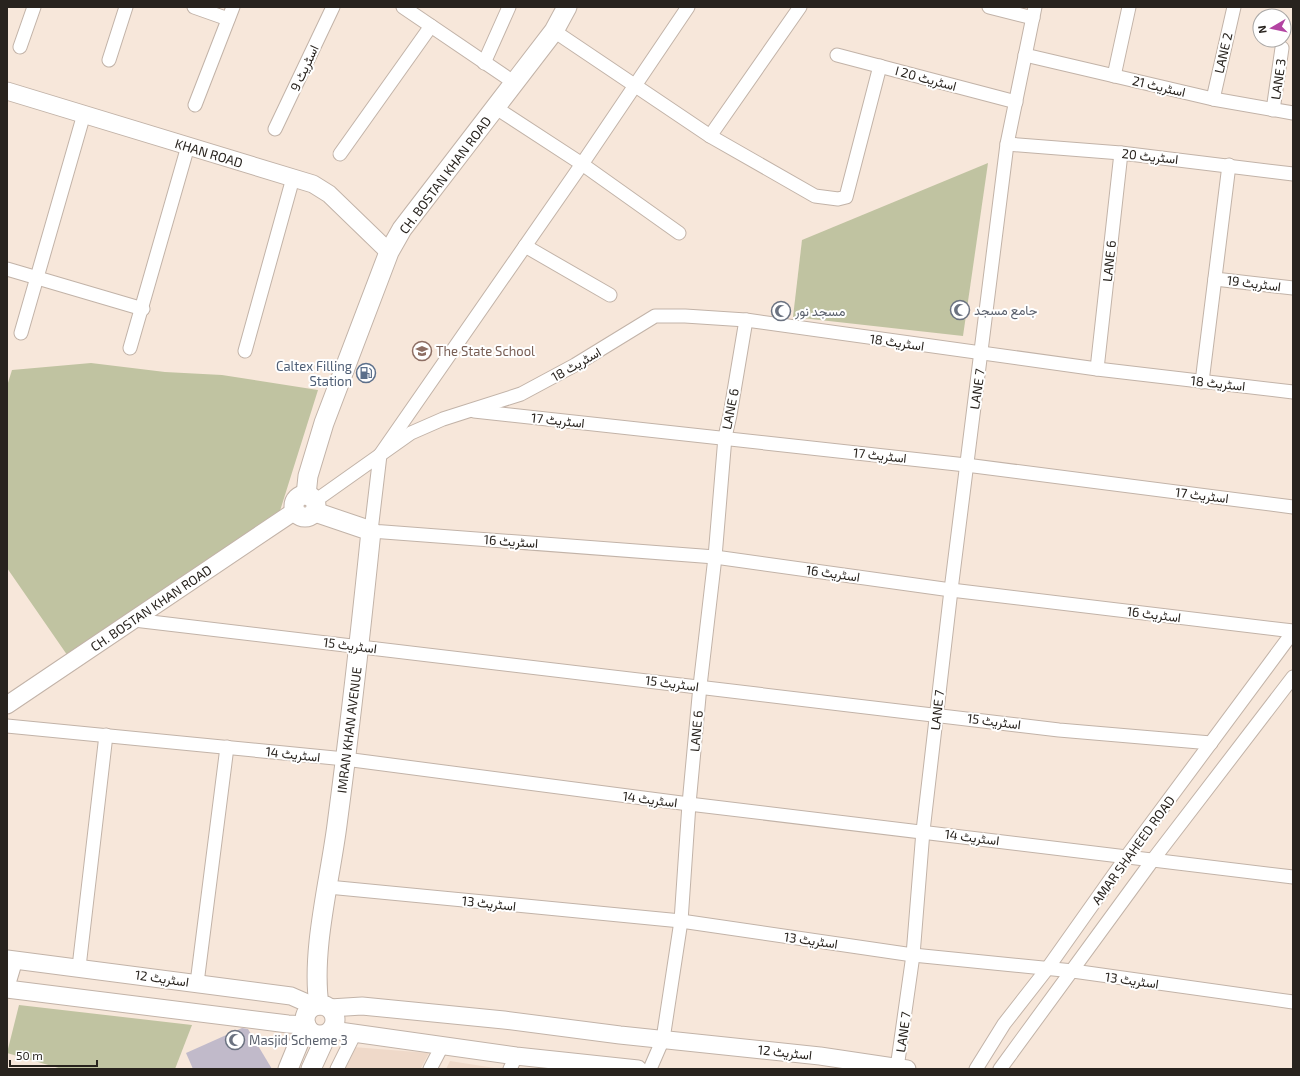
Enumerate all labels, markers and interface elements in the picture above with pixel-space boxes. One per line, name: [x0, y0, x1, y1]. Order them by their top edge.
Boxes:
north arrow: [1252, 8, 1292, 48]
text: N: [1255, 25, 1269, 35]
street label: LANE 2: [1211, 31, 1235, 75]
street label: اسٹریٹ 9: [286, 42, 323, 94]
street label: LANE 3: [1267, 57, 1289, 101]
street label: اسٹریٹ 20 ا: [893, 62, 958, 95]
street label: اسٹریٹ 21: [1131, 72, 1187, 101]
street label: CH. BOSTAN KHAN ROAD: [396, 113, 494, 237]
street label: KHAN ROAD: [173, 135, 245, 171]
street label: اسٹریٹ 20: [1121, 145, 1179, 168]
street label: LANE 6: [1099, 239, 1119, 283]
street label: اسٹریٹ 19: [1226, 272, 1282, 295]
mosque icon: جامع مسجد: [949, 299, 971, 321]
mosque icon: مسجد نور: [770, 300, 792, 322]
place label: جامع مسجد: [974, 302, 1038, 320]
place label: مسجد نور: [794, 303, 846, 320]
street label: اسٹریٹ 18: [869, 330, 925, 355]
school or university icon: The State School: [411, 340, 433, 362]
place label: The State School: [436, 343, 535, 359]
street label: اسٹریٹ 18: [548, 343, 604, 385]
place label: Caltex Filling Station: [276, 358, 352, 389]
fuel station icon: Caltex Filling Station: [355, 362, 377, 384]
street label: LANE 7: [966, 367, 988, 410]
street label: اسٹریٹ 18: [1190, 372, 1246, 395]
street label: LANE 6: [718, 387, 742, 431]
street label: اسٹریٹ 17: [530, 409, 585, 432]
street label: اسٹریٹ 17: [852, 444, 907, 467]
street label: اسٹریٹ 17: [1174, 484, 1230, 507]
street label: اسٹریٹ 16: [483, 531, 539, 552]
street label: CH. BOSTAN KHAN ROAD: [87, 561, 215, 655]
street label: اسٹریٹ 16: [805, 561, 861, 586]
street label: اسٹریٹ 16: [1126, 603, 1182, 626]
street label: اسٹریٹ 15: [322, 634, 378, 657]
street label: IMRAN KHAN AVENUE: [333, 666, 365, 794]
street label: اسٹریٹ 15: [644, 672, 700, 695]
street label: LANE 7: [927, 689, 947, 731]
street label: LANE 6: [686, 710, 706, 752]
street label: اسٹریٹ 15: [966, 710, 1022, 733]
street label: اسٹریٹ 14: [265, 743, 321, 766]
street label: اسٹریٹ 14: [622, 788, 678, 811]
street label: AMAR SHAHEED ROAD: [1088, 792, 1178, 908]
street label: اسٹریٹ 14: [944, 826, 1000, 849]
street label: اسٹریٹ 13: [461, 892, 517, 915]
street label: اسٹریٹ 13: [783, 928, 839, 953]
street label: اسٹریٹ 12: [134, 966, 190, 991]
street label: اسٹریٹ 13: [1104, 968, 1160, 993]
street label: LANE 7: [892, 1010, 914, 1053]
mosque icon: Masjid Scheme 3: [224, 1029, 246, 1051]
place label: Masjid Scheme 3: [249, 1032, 348, 1048]
street label: اسٹریٹ 12: [757, 1041, 813, 1064]
scale bar: [10, 1042, 97, 1068]
text: 50 m: [16, 1048, 43, 1062]

